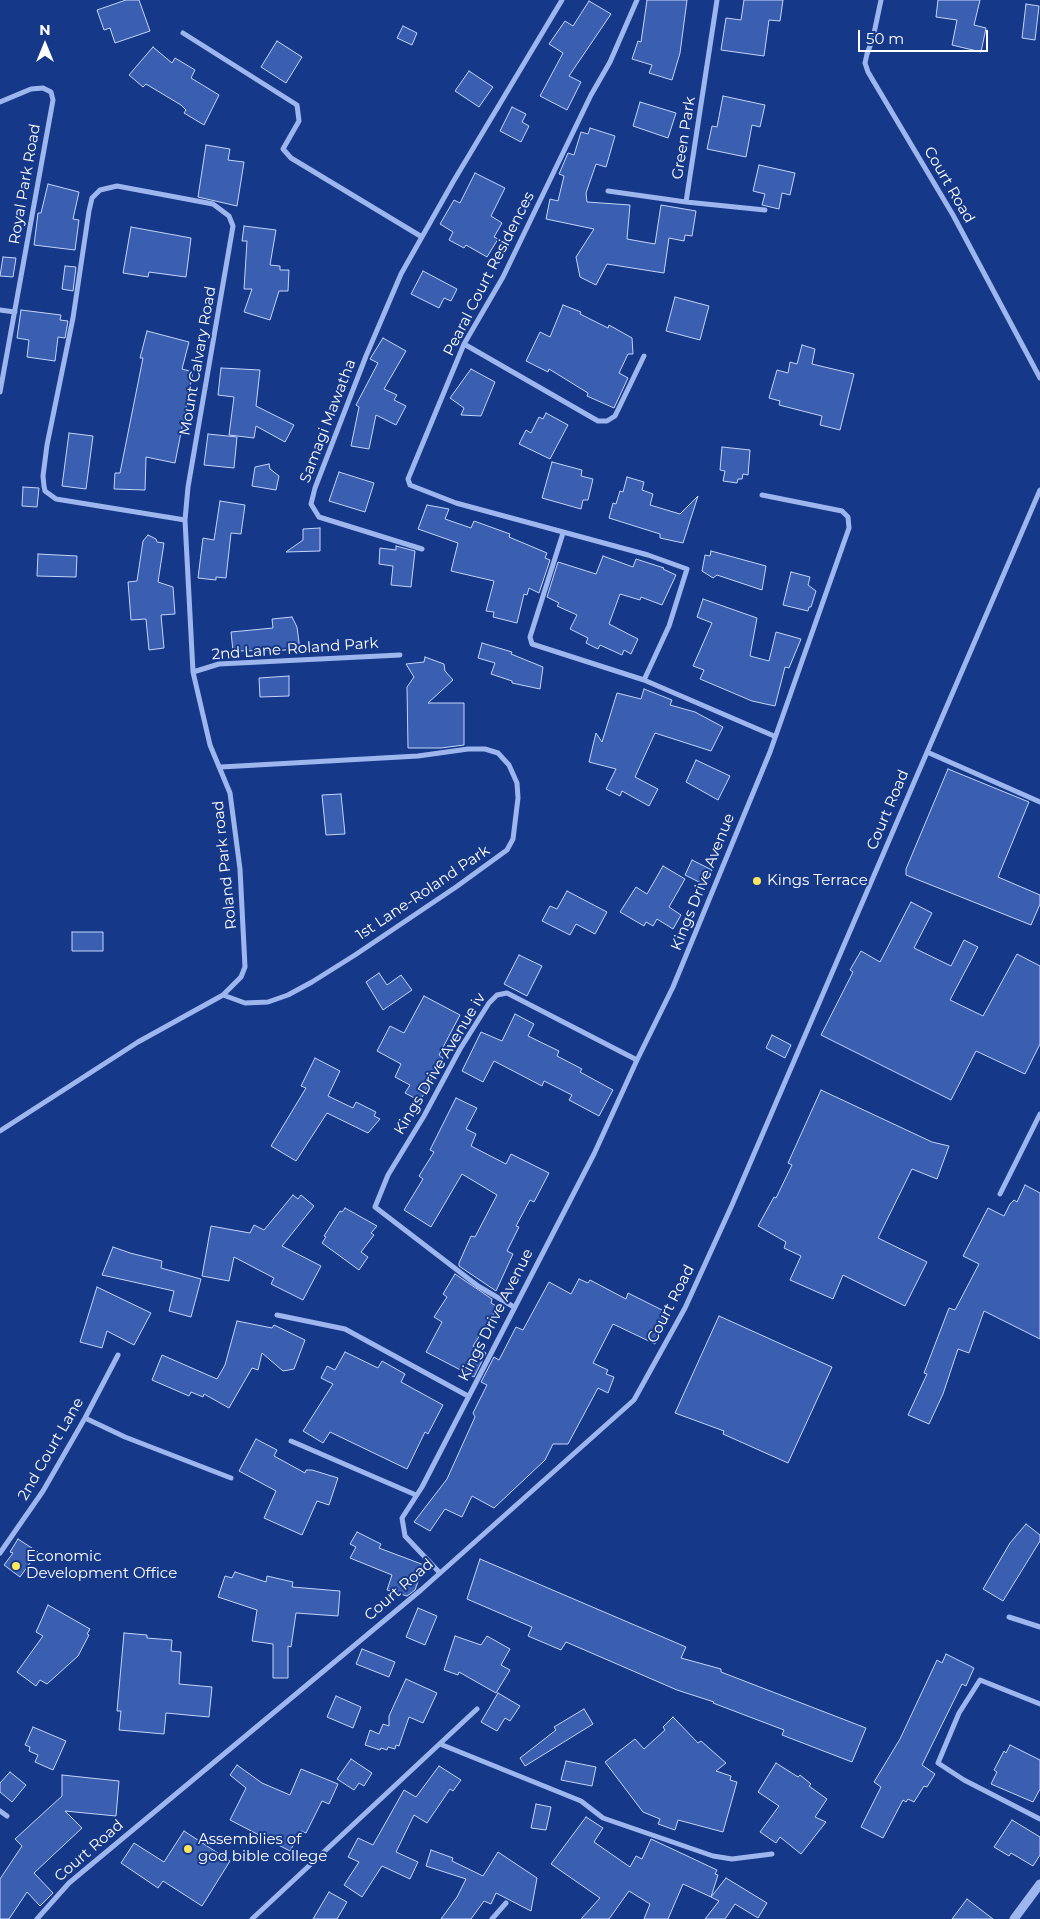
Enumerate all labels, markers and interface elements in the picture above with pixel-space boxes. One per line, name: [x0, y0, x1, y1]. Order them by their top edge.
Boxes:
north arrow: [20, 20, 70, 70]
scale bar: [860, 20, 990, 52]
text: N: [39, 21, 51, 39]
text: 50 m: [866, 29, 904, 48]
street label: Green Park: [669, 95, 699, 181]
street label: Royal Park Road: [6, 122, 44, 246]
street label: Court Road: [920, 144, 978, 226]
street label: Pearal Court Residences: [440, 189, 538, 359]
street label: Mount Calvary Road: [176, 285, 220, 437]
street label: Samagi Mawatha: [296, 357, 360, 485]
street label: 2nd Lane-Roland Park: [211, 634, 379, 664]
street label: Court Road: [863, 767, 913, 853]
street label: Roland Park road: [209, 800, 241, 930]
street label: Kings Drive Avenue: [667, 811, 739, 953]
street label: 1st Lane-Roland Park: [353, 842, 493, 944]
place label: Kings Terrace: [767, 872, 868, 890]
marker: Kings Terrace: [751, 875, 763, 887]
street label: Kings Drive Avenue iv: [390, 990, 490, 1138]
street label: Kings Drive Avenue: [455, 1246, 537, 1384]
street label: Court Road: [644, 1262, 698, 1346]
street label: 2nd Court Lane: [14, 1394, 88, 1504]
place label: Economic Development Office: [26, 1548, 177, 1583]
street label: Court Road: [361, 1555, 437, 1625]
marker: Economic Development Office: [10, 1560, 22, 1572]
street label: Court Road: [51, 1816, 127, 1886]
place label: Assemblies of god bible college: [198, 1831, 327, 1866]
marker: Assemblies of god bible college: [182, 1843, 194, 1855]

